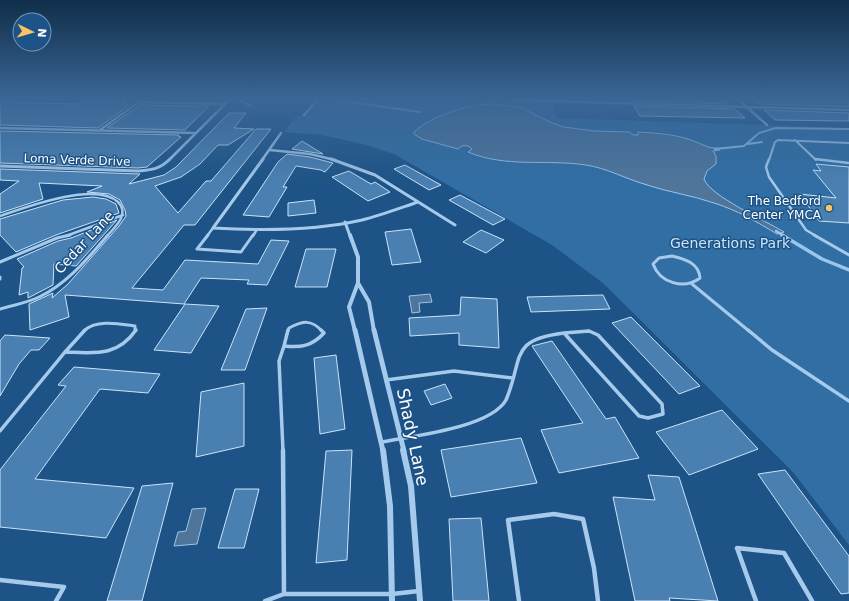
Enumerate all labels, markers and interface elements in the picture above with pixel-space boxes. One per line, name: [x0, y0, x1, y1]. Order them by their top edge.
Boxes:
north arrow: [12, 12, 52, 52]
text: N: [35, 28, 48, 38]
street label: Loma Verde Drive: [23, 151, 131, 169]
place label: The Bedford Center YMCA: [743, 194, 822, 222]
marker: The Bedford Center YMCA: [824, 203, 834, 213]
street label: Cedar Lane: [51, 207, 117, 277]
park label: Generations Park: [670, 235, 791, 251]
street label: Shady Lane: [393, 386, 433, 488]

